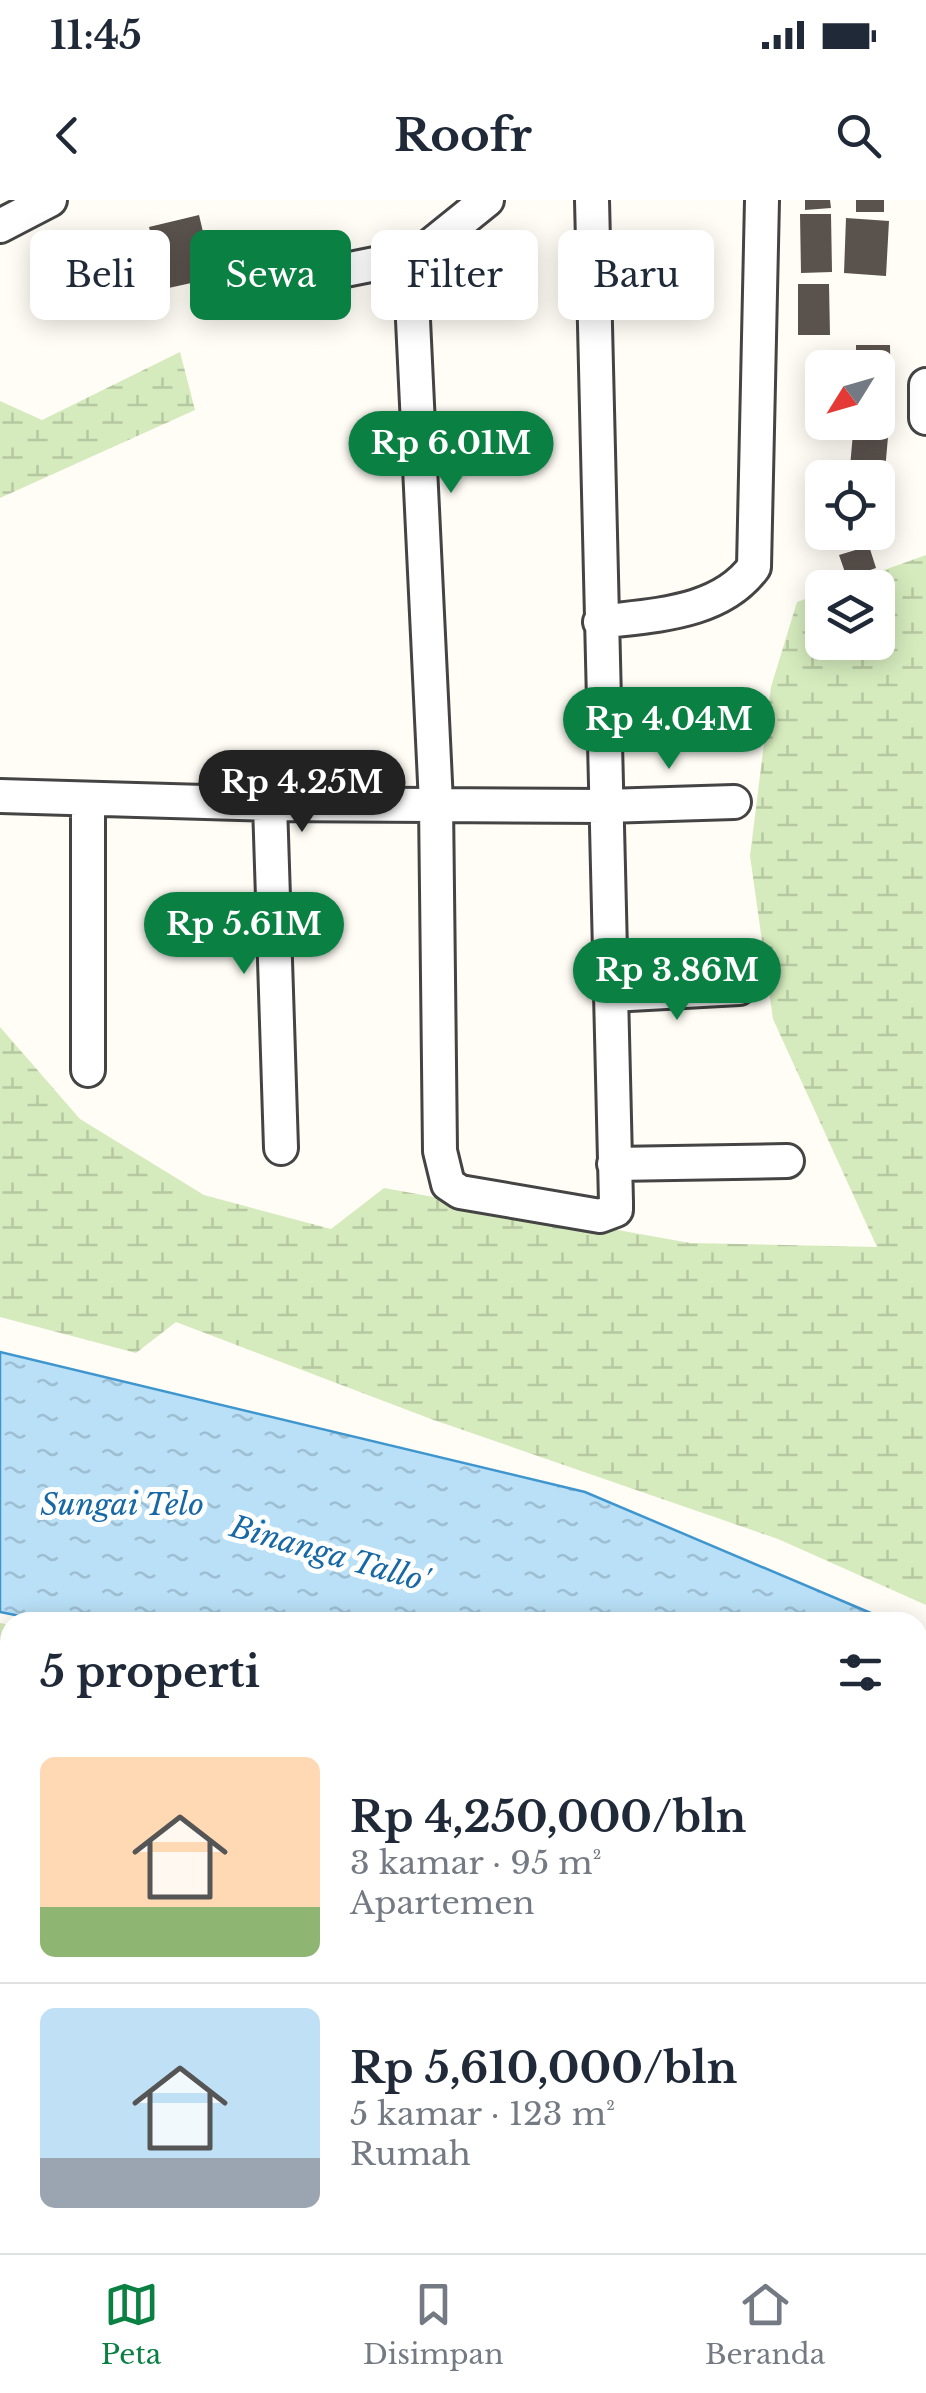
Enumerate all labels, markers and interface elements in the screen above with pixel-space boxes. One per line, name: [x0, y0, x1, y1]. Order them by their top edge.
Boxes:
text: 11:45: [50, 12, 142, 59]
text: Roofr: [394, 107, 532, 163]
icon: back: [40, 108, 95, 163]
icon: search: [831, 108, 886, 163]
chip: Beli: [30, 230, 170, 320]
chip: Sewa: [190, 230, 351, 320]
chip: Filter: [371, 230, 538, 320]
chip: Baru: [558, 230, 714, 320]
north arrow: [805, 350, 895, 440]
map controls: [805, 350, 895, 660]
pin: Rp 6.01M: [348, 411, 554, 496]
text: Rp 6.01M: [371, 423, 531, 463]
button: locate: [805, 460, 895, 550]
button: layers: [805, 570, 895, 660]
pin: Rp 4.04M: [566, 687, 772, 772]
text: Rp 4.04M: [585, 699, 753, 739]
pin: Rp 4.25M: [199, 750, 405, 835]
text: Rp 4.25M: [221, 762, 383, 802]
pin: Rp 5.61M: [141, 892, 347, 977]
text: Rp 5.61M: [166, 904, 322, 944]
pin: Rp 3.86M: [574, 938, 780, 1023]
text: Rp 3.86M: [595, 950, 759, 990]
water label: Sungai Telo: [40, 1486, 204, 1523]
water label: Binanga Tallo': [225, 1507, 435, 1600]
icon: filters: [833, 1645, 888, 1700]
text: 5 properti: [40, 1646, 260, 1698]
text: Rp 4,250,000/bln: [350, 1791, 746, 1843]
icon: home: [120, 1797, 240, 1917]
text: 3 kamar · 95 m²: [350, 1843, 602, 1883]
text: Apartemen: [350, 1883, 535, 1923]
text: Rp 5,610,000/bln: [350, 2042, 737, 2094]
icon: home: [120, 2048, 240, 2168]
text: 5 kamar · 123 m²: [350, 2094, 615, 2134]
text: Rumah: [350, 2134, 471, 2174]
tab: Peta: [101, 2277, 161, 2372]
tab: Disimpan: [363, 2277, 503, 2372]
tab: Beranda: [705, 2277, 825, 2372]

